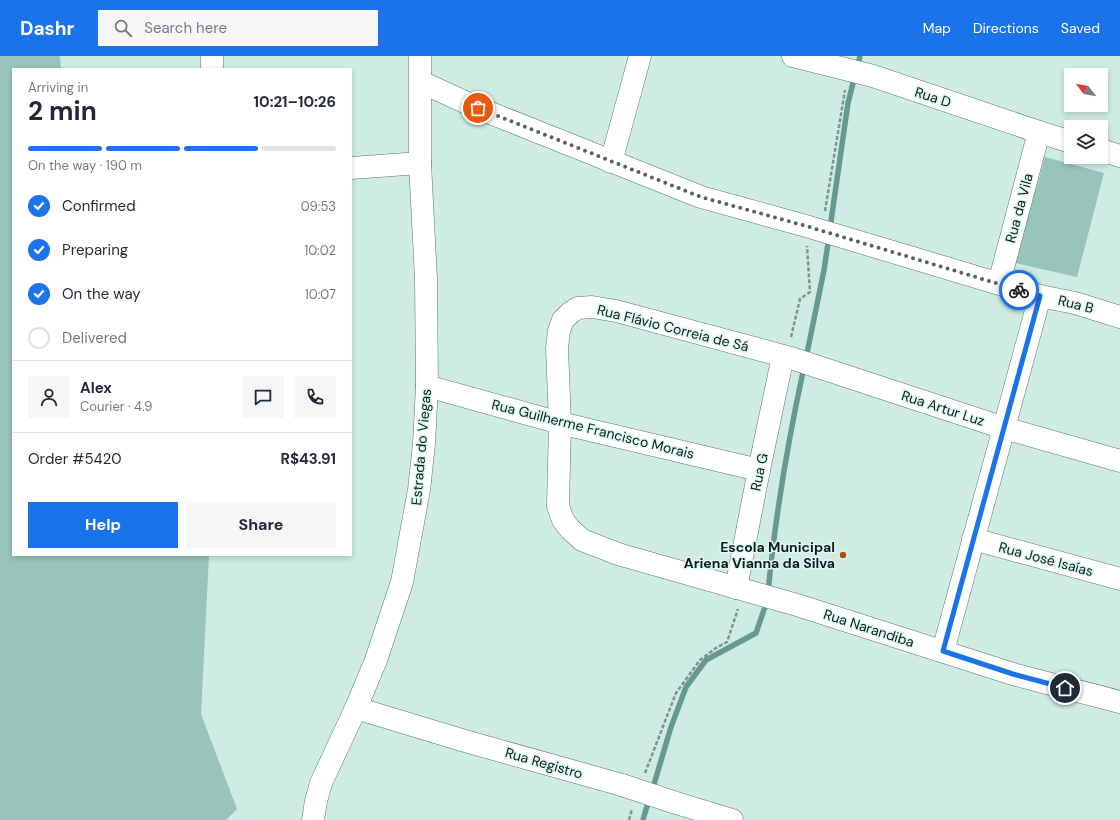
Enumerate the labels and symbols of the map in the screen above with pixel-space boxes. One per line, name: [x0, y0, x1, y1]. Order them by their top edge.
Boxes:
north arrow: [1064, 68, 1108, 112]
street label: Rua D: [912, 83, 954, 111]
pin: [461, 91, 495, 125]
street label: Rua da Vila: [1001, 171, 1037, 245]
courier: [999, 270, 1039, 310]
street label: Rua B: [1056, 291, 1096, 317]
street label: Rua Flávio Correia de Sá: [595, 300, 751, 356]
street label: Rua Artur Luz: [899, 386, 987, 430]
street label: Estrada do Viegas: [407, 388, 435, 506]
street label: Rua Guilherme Francisco Morais: [490, 395, 696, 463]
street label: Rua G: [746, 451, 772, 493]
place label: Escola Municipal Ariena Vianna da Silva: [684, 538, 835, 572]
street label: Rua José Isaías: [997, 538, 1095, 580]
marker: Escola Municipal Ariena Vianna da Silva: [838, 550, 848, 560]
street label: Rua Narandiba: [821, 605, 917, 651]
pin: [1048, 671, 1082, 705]
street label: Rua Registro: [503, 743, 585, 783]

